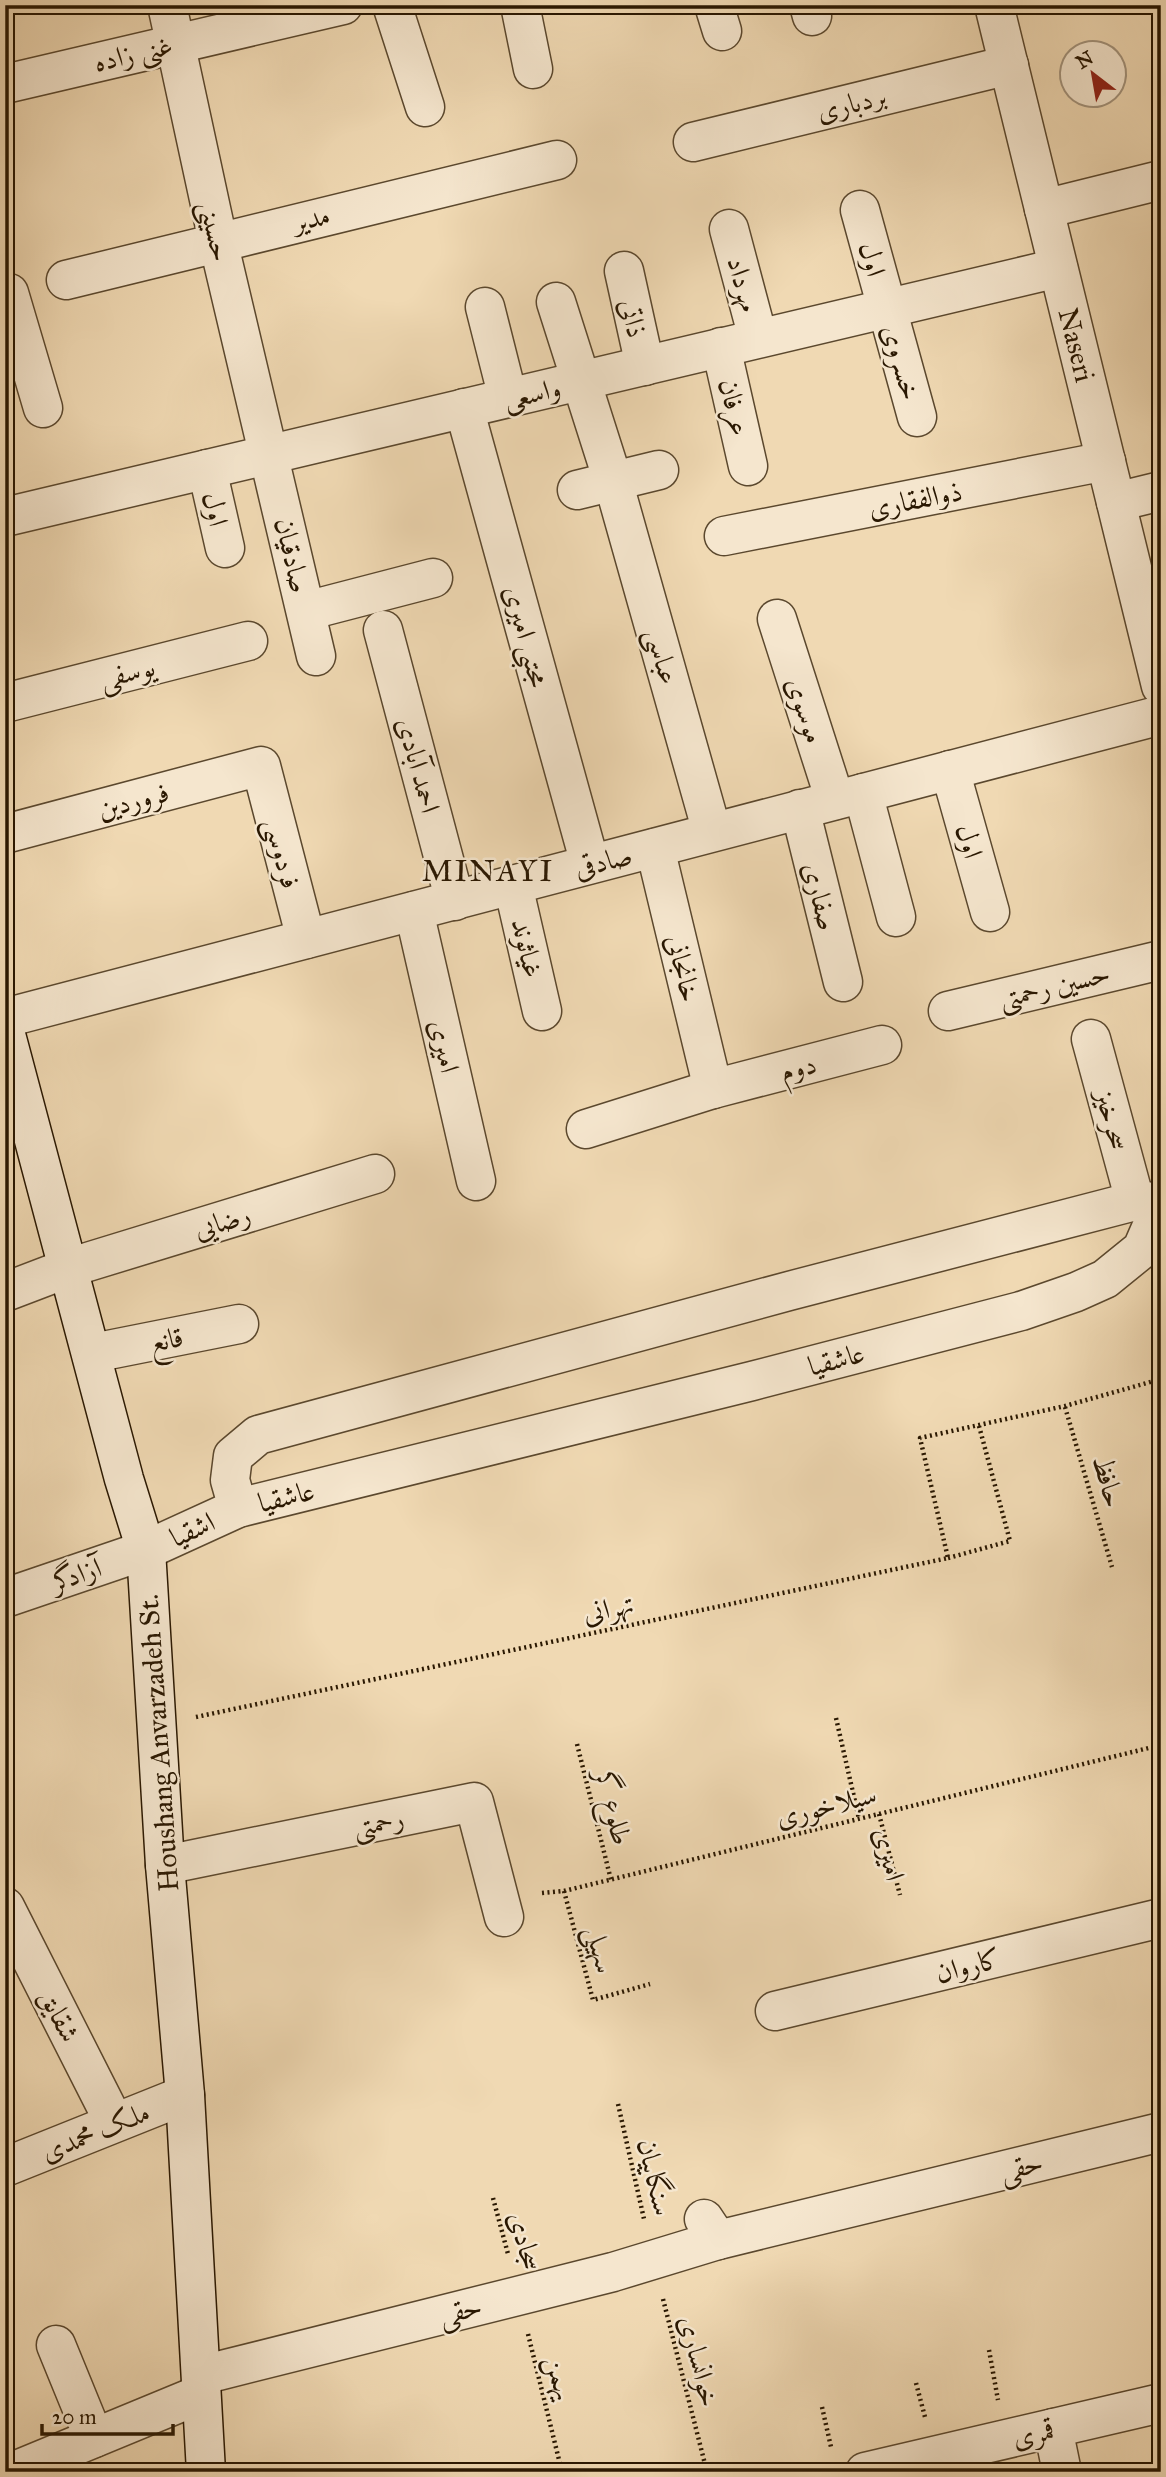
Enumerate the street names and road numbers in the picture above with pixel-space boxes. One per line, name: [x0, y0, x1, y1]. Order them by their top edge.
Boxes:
street label: غنی زاده: [90, 27, 177, 82]
street label: بردباری: [813, 78, 889, 129]
street label: حسینی: [189, 197, 239, 266]
street label: مدیر: [286, 197, 333, 241]
street label: اول: [851, 238, 894, 280]
street label: مهرداد: [718, 253, 768, 316]
street label: ذاتی: [612, 295, 655, 341]
street label: Naseri: [1050, 304, 1103, 386]
street label: خسروی: [873, 320, 929, 404]
street label: واسعی: [500, 370, 564, 418]
street label: عرفان: [709, 375, 758, 439]
street label: ذوالفقاری: [865, 473, 965, 526]
street label: اول: [195, 489, 236, 530]
street label: صادقیان: [267, 514, 318, 596]
street label: مجتبی امیری: [491, 581, 557, 692]
street label: عباسی: [636, 624, 687, 689]
street label: یوسفی: [96, 648, 161, 699]
street label: موسوی: [778, 673, 833, 748]
street label: احمد آبادی: [389, 713, 448, 817]
street label: فروردین: [94, 774, 173, 827]
street label: فردوسی: [254, 814, 309, 893]
street label: اول: [948, 820, 991, 862]
street label: صادقی: [570, 837, 636, 886]
street label: صفاری: [795, 858, 846, 934]
street label: غیاثوند: [504, 915, 551, 981]
street label: خانجانی: [658, 931, 709, 1006]
street label: حسین رحمتی: [995, 955, 1114, 1019]
street label: امیری: [421, 1016, 468, 1076]
street label: دوم: [776, 1046, 822, 1096]
street label: سحرخیز: [1087, 1083, 1137, 1154]
street label: رضایی: [189, 1196, 255, 1248]
street label: قانع: [146, 1319, 188, 1368]
street label: عاشقیا: [804, 1335, 868, 1384]
street label: حافظ: [1084, 1451, 1133, 1511]
street label: عاشقیا: [254, 1473, 318, 1520]
street label: اشقیا: [164, 1504, 220, 1555]
street label: آزادگر: [43, 1548, 109, 1600]
street label: تهرانی: [579, 1586, 637, 1632]
street label: Houshang Anvarzadeh St.: [131, 1593, 186, 1893]
street label: طلوع گر: [581, 1763, 641, 1850]
street label: سیلاخوری: [772, 1776, 880, 1835]
street label: رحمتی: [349, 1800, 408, 1848]
street label: امیری: [866, 1824, 913, 1884]
street label: سهیلی: [575, 1921, 624, 1978]
street label: کاروان: [932, 1941, 1004, 1990]
street label: شقایق: [31, 1983, 88, 2048]
street label: ملک محمدی: [36, 2094, 155, 2169]
street label: سنگاییان: [630, 2135, 681, 2219]
street label: حقی: [996, 2144, 1047, 2192]
street label: سجادی: [501, 2208, 550, 2275]
street label: حقی: [435, 2288, 486, 2336]
street label: خوانساری: [671, 2312, 728, 2410]
street label: یهمن: [537, 2352, 583, 2405]
street label: قمری: [1009, 2412, 1057, 2455]

